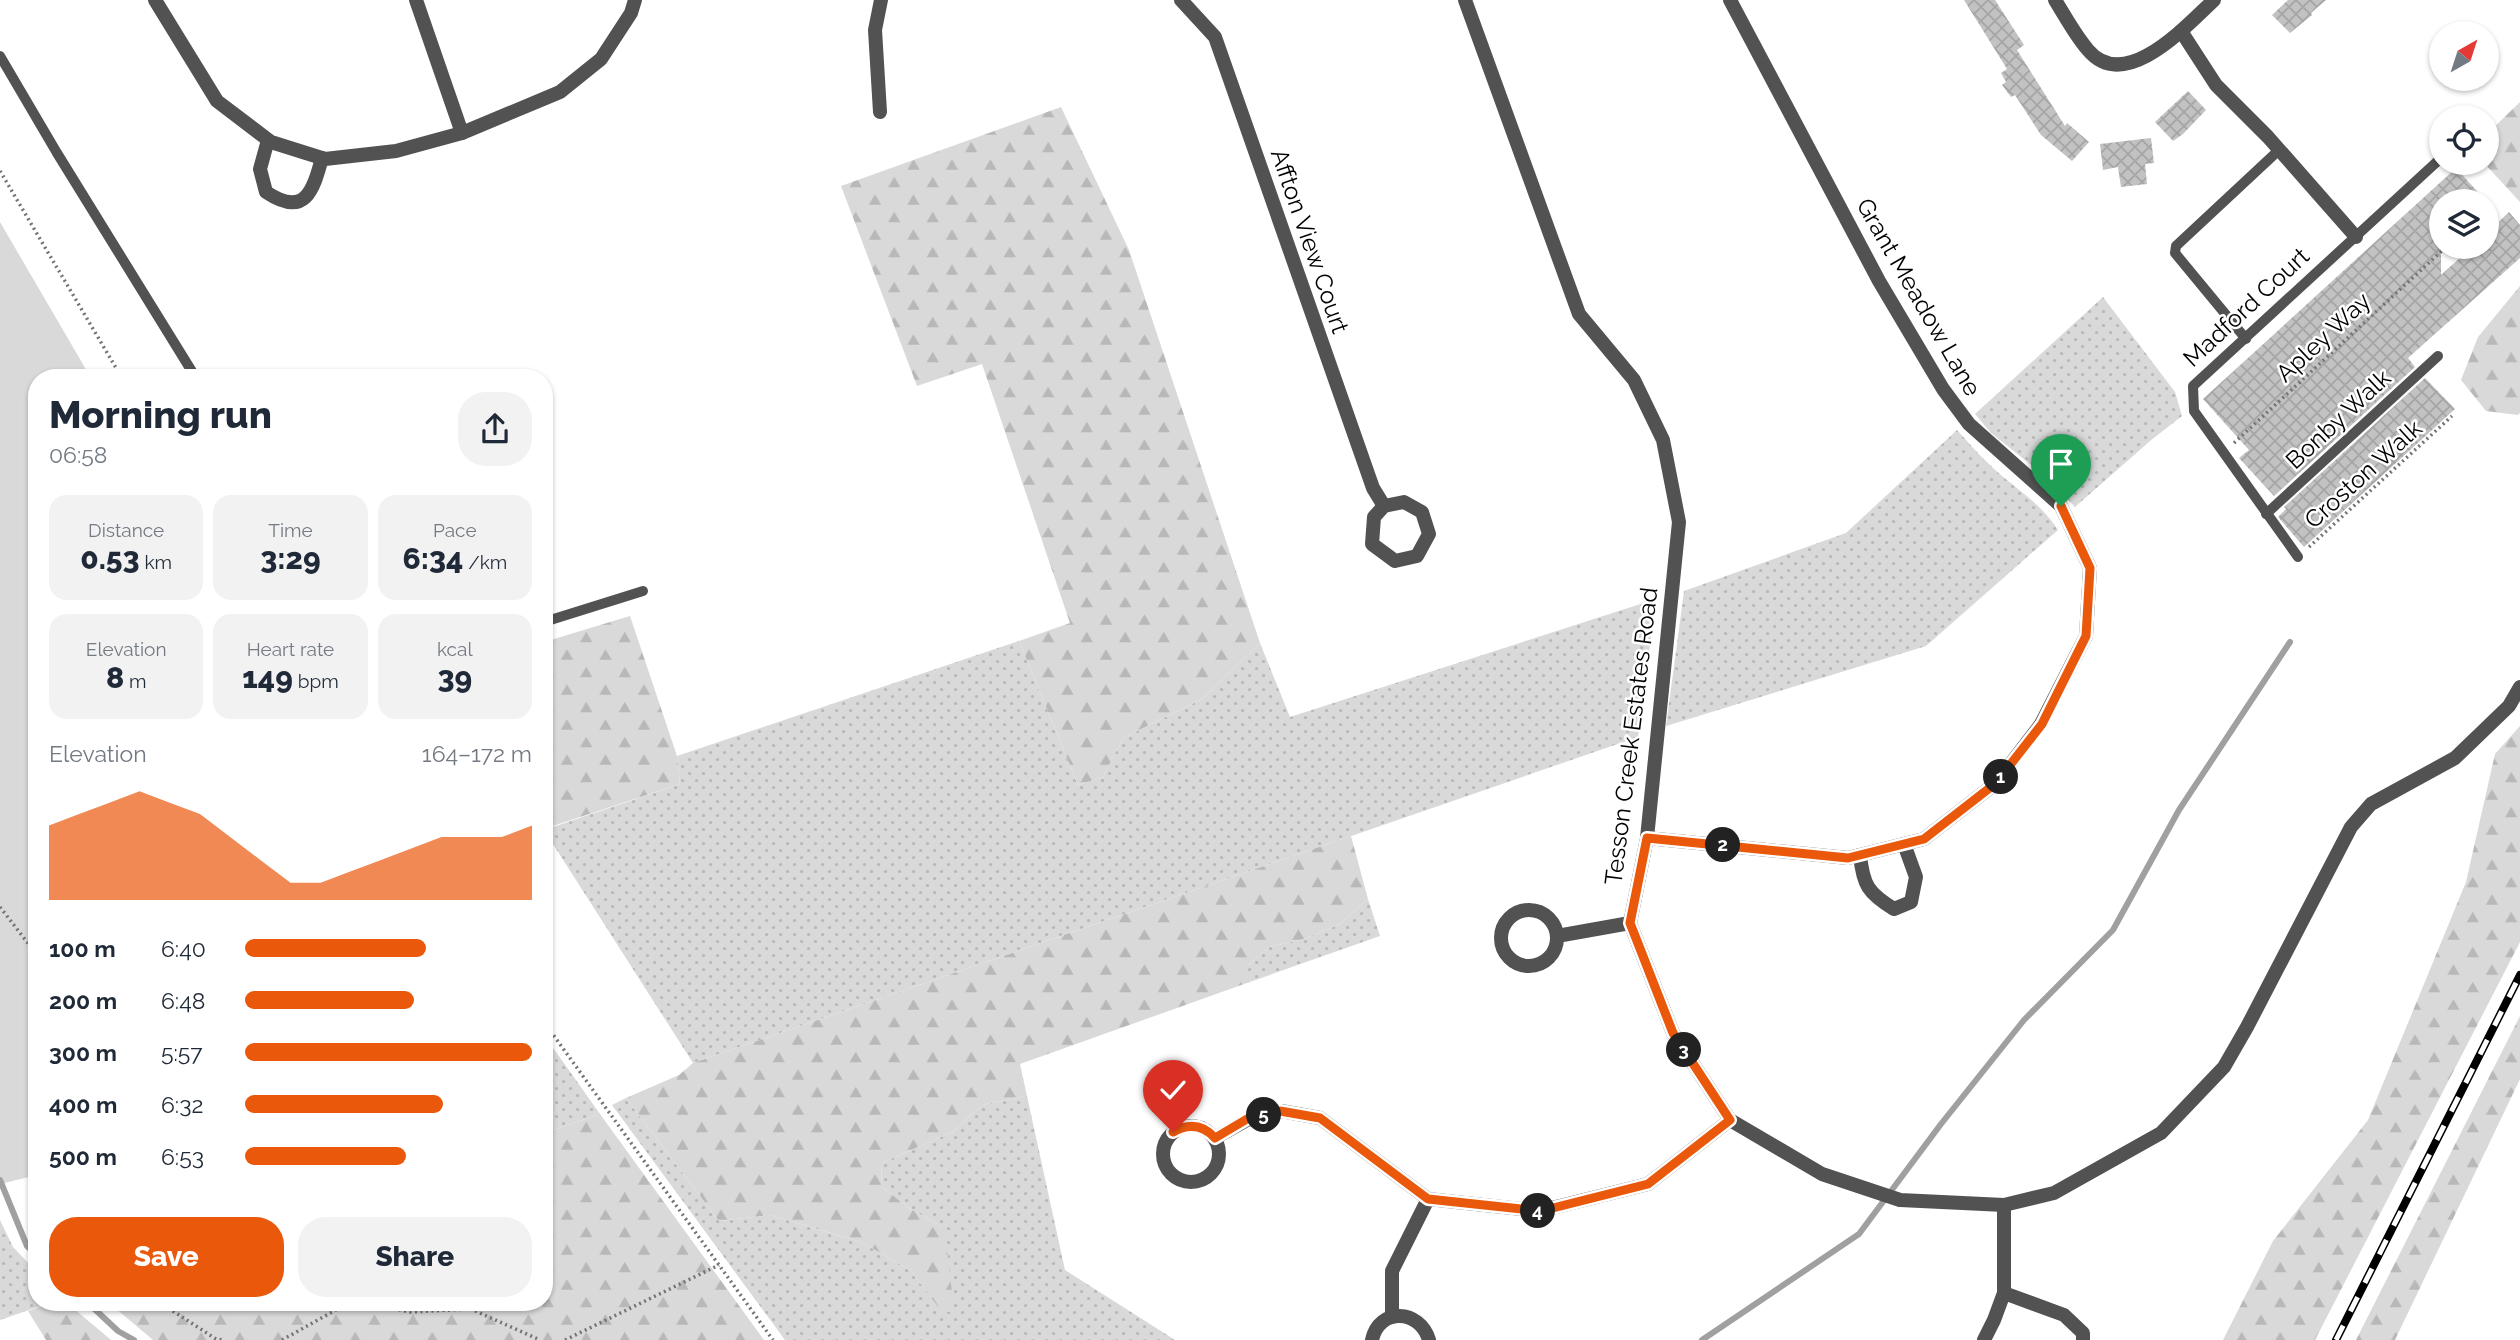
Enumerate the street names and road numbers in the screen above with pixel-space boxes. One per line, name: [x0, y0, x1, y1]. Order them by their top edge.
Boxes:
street label: Affton View Court: [1265, 145, 1355, 337]
street label: Grant Meadow Lane: [1851, 193, 1987, 401]
street label: Madford Court: [2177, 241, 2315, 373]
street label: Apley Way: [2270, 286, 2376, 388]
street label: Bonby Walk: [2280, 363, 2397, 475]
street label: Croston Walk: [2298, 414, 2428, 534]
street label: Tesson Creek Estates Road: [1598, 586, 1664, 886]

